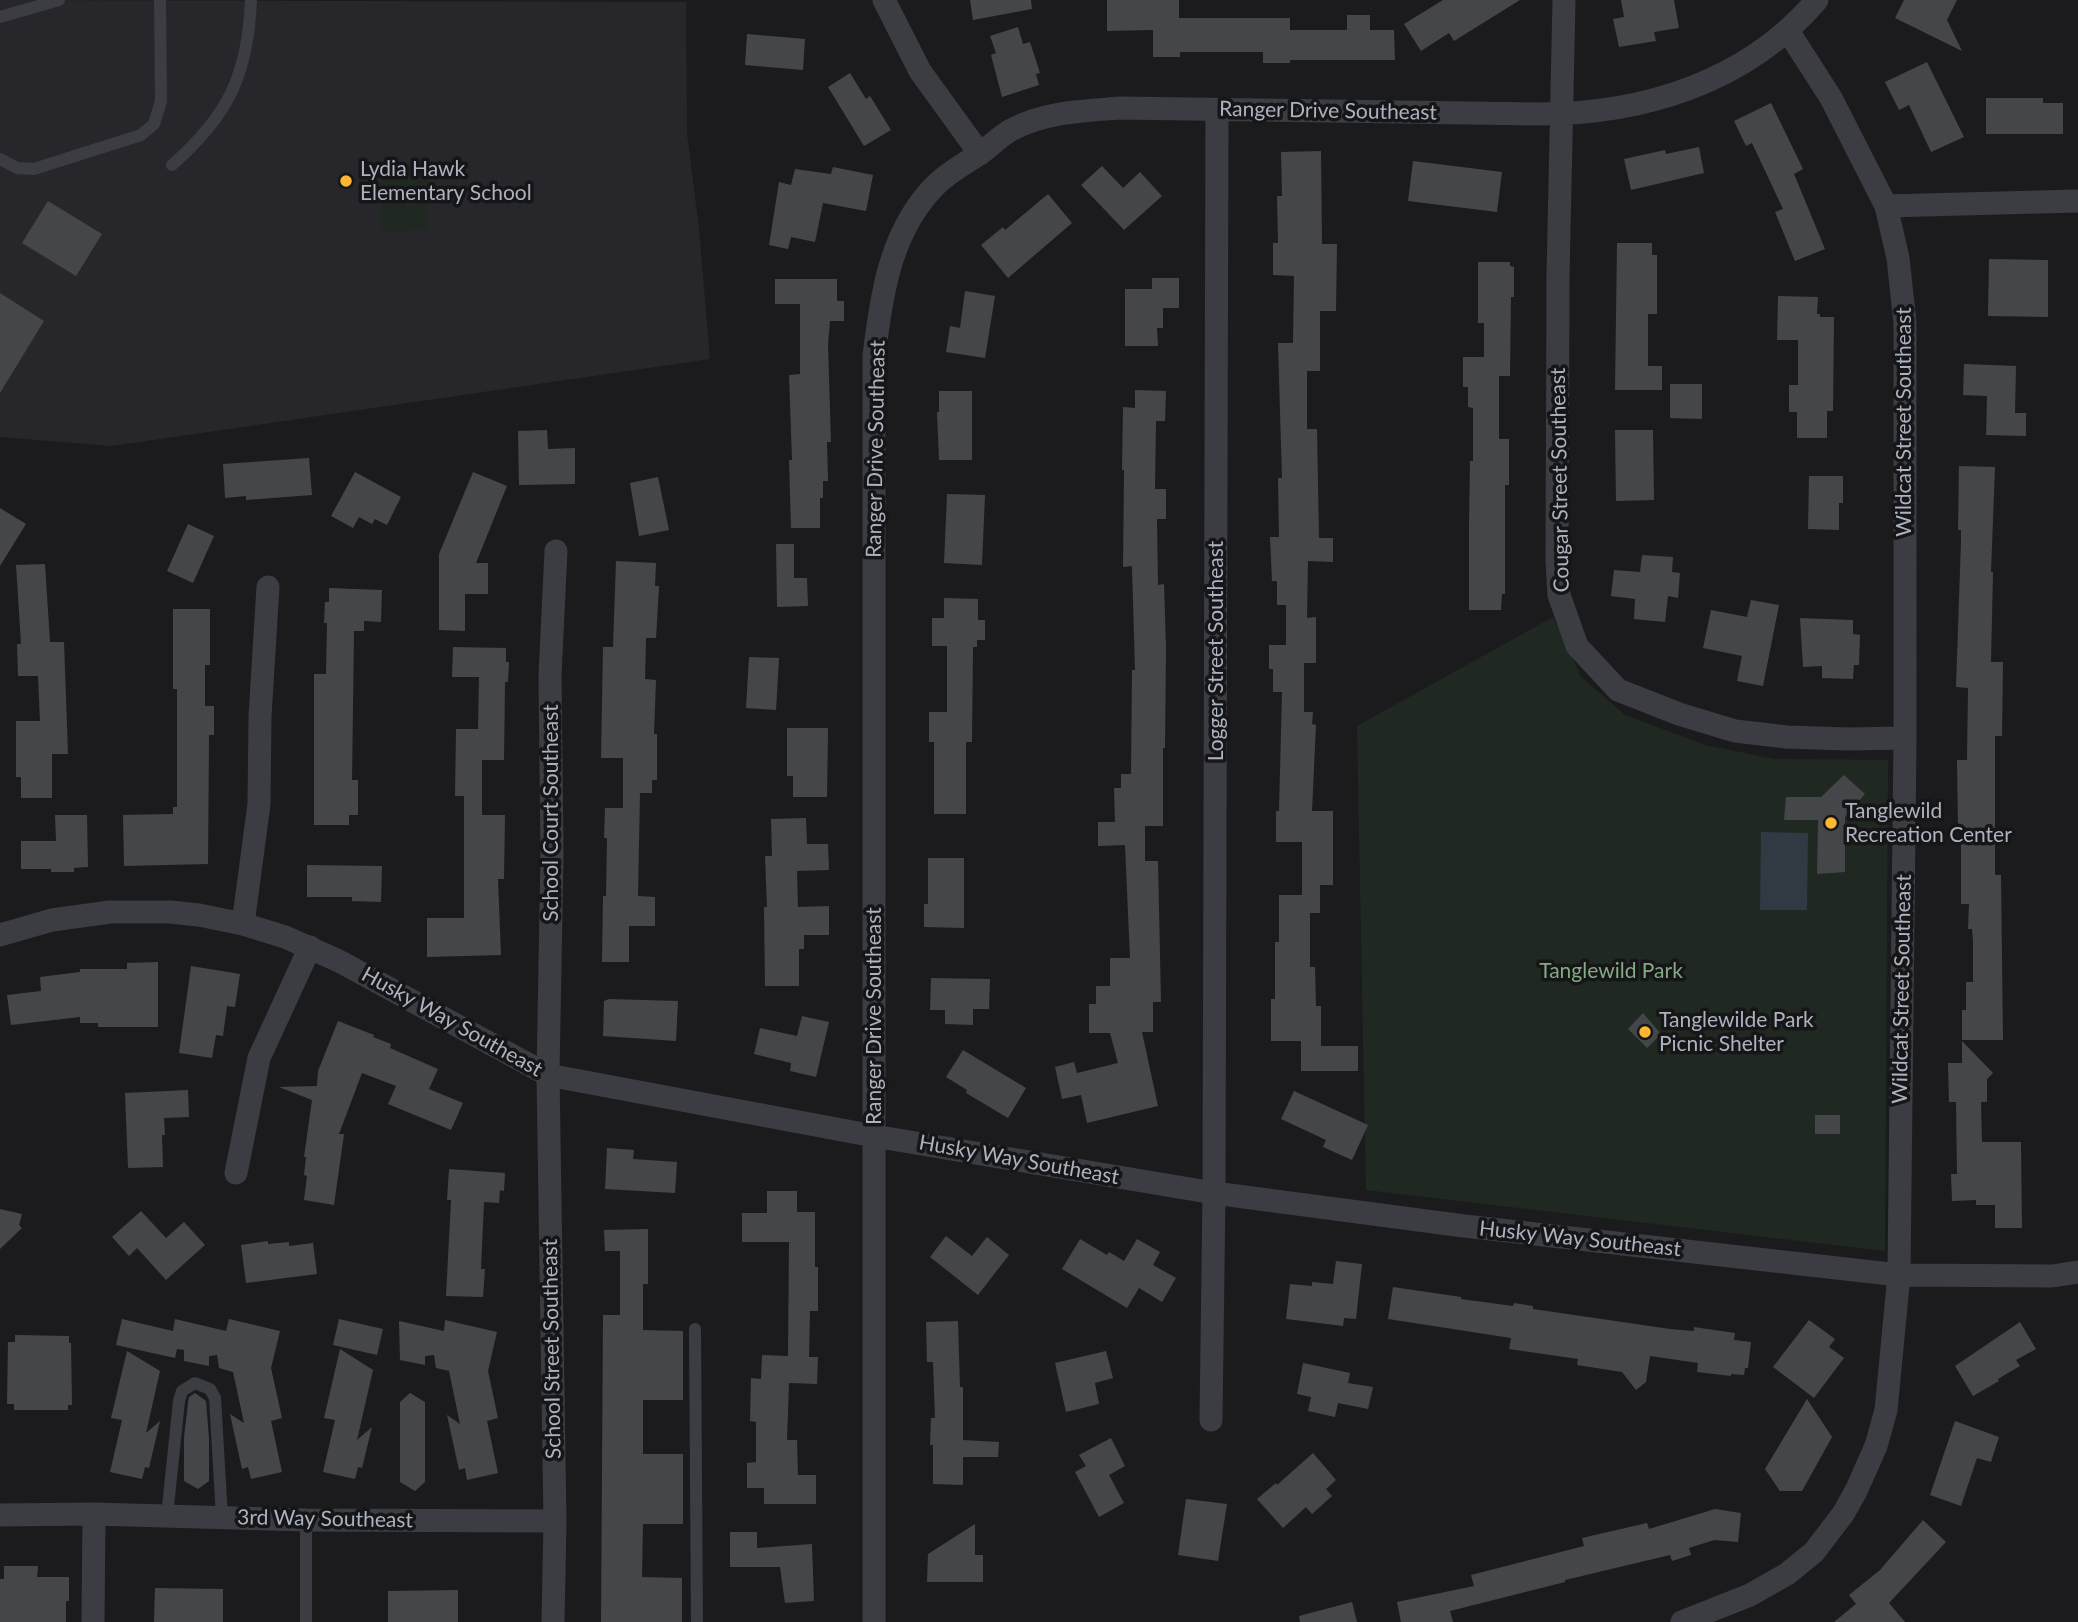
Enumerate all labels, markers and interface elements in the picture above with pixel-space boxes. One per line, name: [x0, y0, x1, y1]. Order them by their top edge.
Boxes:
street label: Ranger Drive Southeast: [1219, 97, 1437, 125]
place label: Lydia Hawk Elementary School: [360, 156, 532, 206]
marker: Lydia Hawk Elementary School: [338, 173, 354, 189]
street label: Wildcat Street Southeast: [1891, 307, 1917, 537]
street label: Ranger Drive Southeast: [862, 340, 890, 558]
street label: Cougar Street Southeast: [1545, 367, 1575, 593]
street label: Logger Street Southeast: [1203, 541, 1229, 761]
street label: School Court Southeast: [538, 704, 564, 922]
place label: Tanglewild Recreation Center: [1845, 798, 2012, 848]
marker: Tanglewild Recreation Center: [1823, 815, 1839, 831]
street label: Wildcat Street Southeast: [1887, 874, 1917, 1104]
street label: Ranger Drive Southeast: [861, 907, 887, 1125]
park label: Tanglewild Park: [1539, 958, 1683, 984]
street label: Husky Way Southeast: [357, 962, 547, 1082]
place label: Tanglewilde Park Picnic Shelter: [1659, 1007, 1814, 1057]
marker: Tanglewilde Park Picnic Shelter: [1637, 1024, 1653, 1040]
street label: Husky Way Southeast: [917, 1130, 1121, 1190]
street label: Husky Way Southeast: [1478, 1216, 1682, 1262]
street label: School Street Southeast: [537, 1239, 567, 1459]
street label: 3rd Way Southeast: [237, 1505, 413, 1533]

